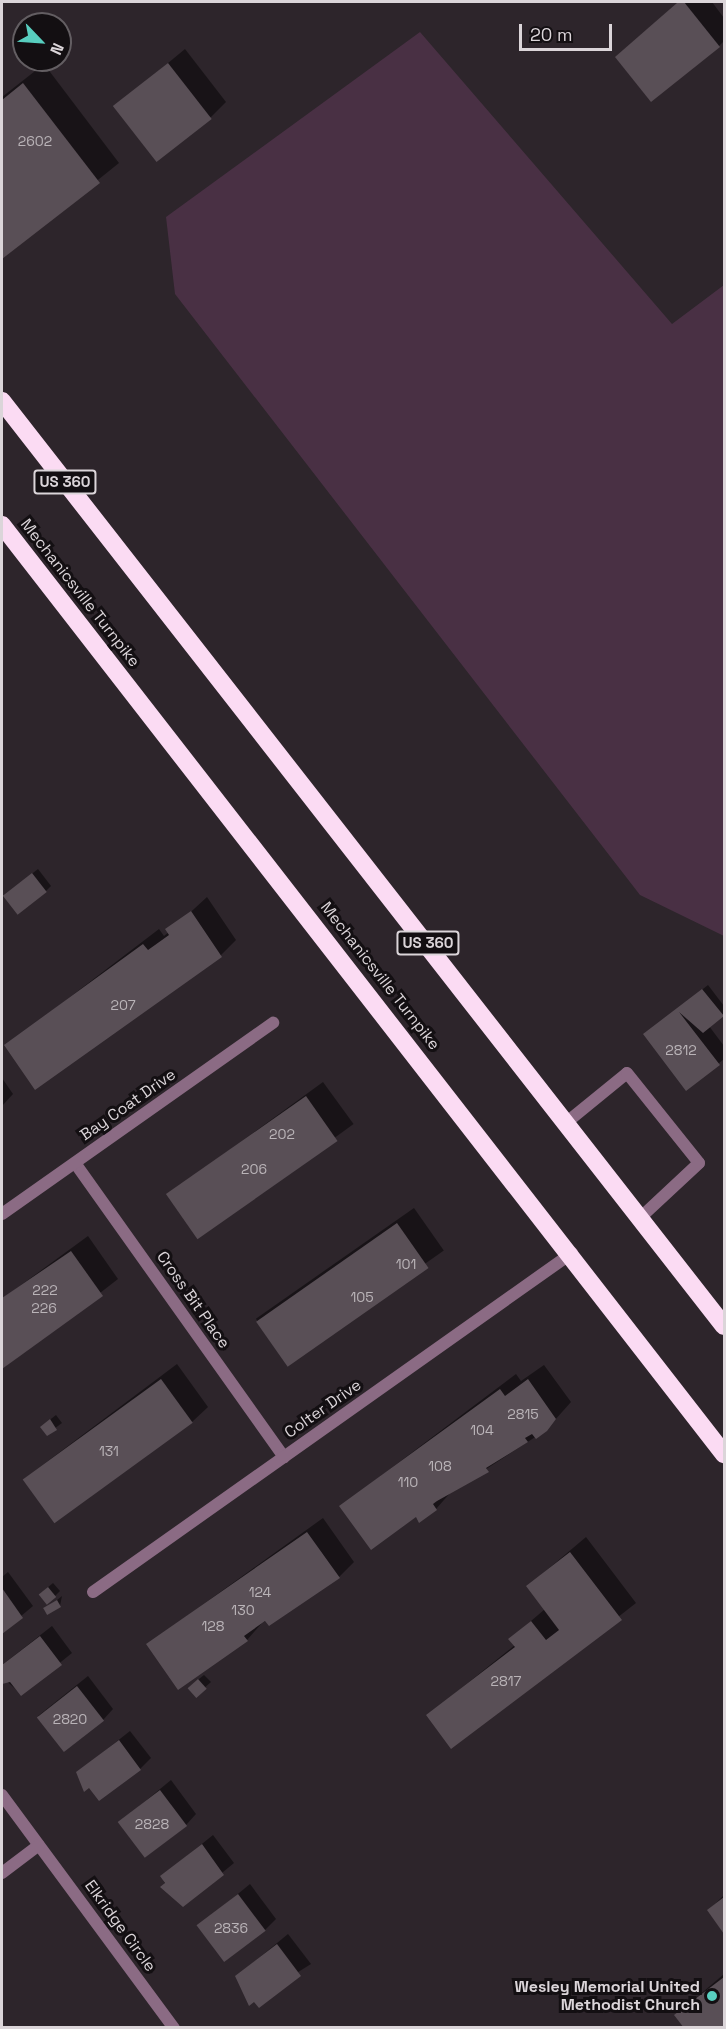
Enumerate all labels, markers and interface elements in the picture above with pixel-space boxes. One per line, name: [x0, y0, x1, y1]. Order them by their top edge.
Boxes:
north arrow: [12, 12, 72, 72]
scale bar: [522, 12, 615, 50]
text: 20 m: [530, 23, 573, 46]
text: N: [45, 40, 69, 58]
house number: 2602: [18, 133, 52, 149]
road number: US 360: [32, 470, 98, 494]
street label: Mechanicsville Turnpike: [16, 515, 144, 671]
street label: Mechanicsville Turnpike: [316, 898, 444, 1054]
road number: US 360: [395, 931, 461, 955]
house number: 207: [110, 997, 136, 1013]
house number: 2812: [665, 1042, 697, 1058]
street label: Bay Coat Drive: [77, 1065, 179, 1145]
house number: 202: [269, 1126, 295, 1142]
house number: 206: [241, 1161, 267, 1177]
street label: Cross Bit Place: [152, 1248, 234, 1352]
house number: 101: [396, 1256, 416, 1272]
house number: 222: [32, 1282, 58, 1298]
house number: 105: [350, 1289, 374, 1305]
house number: 226: [31, 1300, 57, 1316]
street label: Colter Drive: [281, 1376, 365, 1442]
house number: 2815: [507, 1406, 539, 1422]
house number: 104: [470, 1422, 494, 1438]
house number: 131: [99, 1443, 119, 1459]
house number: 108: [428, 1458, 452, 1474]
house number: 110: [398, 1474, 418, 1490]
house number: 124: [249, 1584, 271, 1600]
house number: 130: [231, 1602, 255, 1618]
house number: 128: [201, 1618, 225, 1634]
house number: 2817: [491, 1673, 521, 1689]
house number: 2820: [53, 1711, 87, 1727]
house number: 2828: [135, 1816, 169, 1832]
street label: Elkridge Circle: [80, 1876, 160, 1976]
house number: 2836: [214, 1920, 248, 1936]
place label: Wesley Memorial United Methodist Church: [514, 1977, 700, 2015]
marker: Wesley Memorial United Methodist Church: [705, 1989, 719, 2003]

